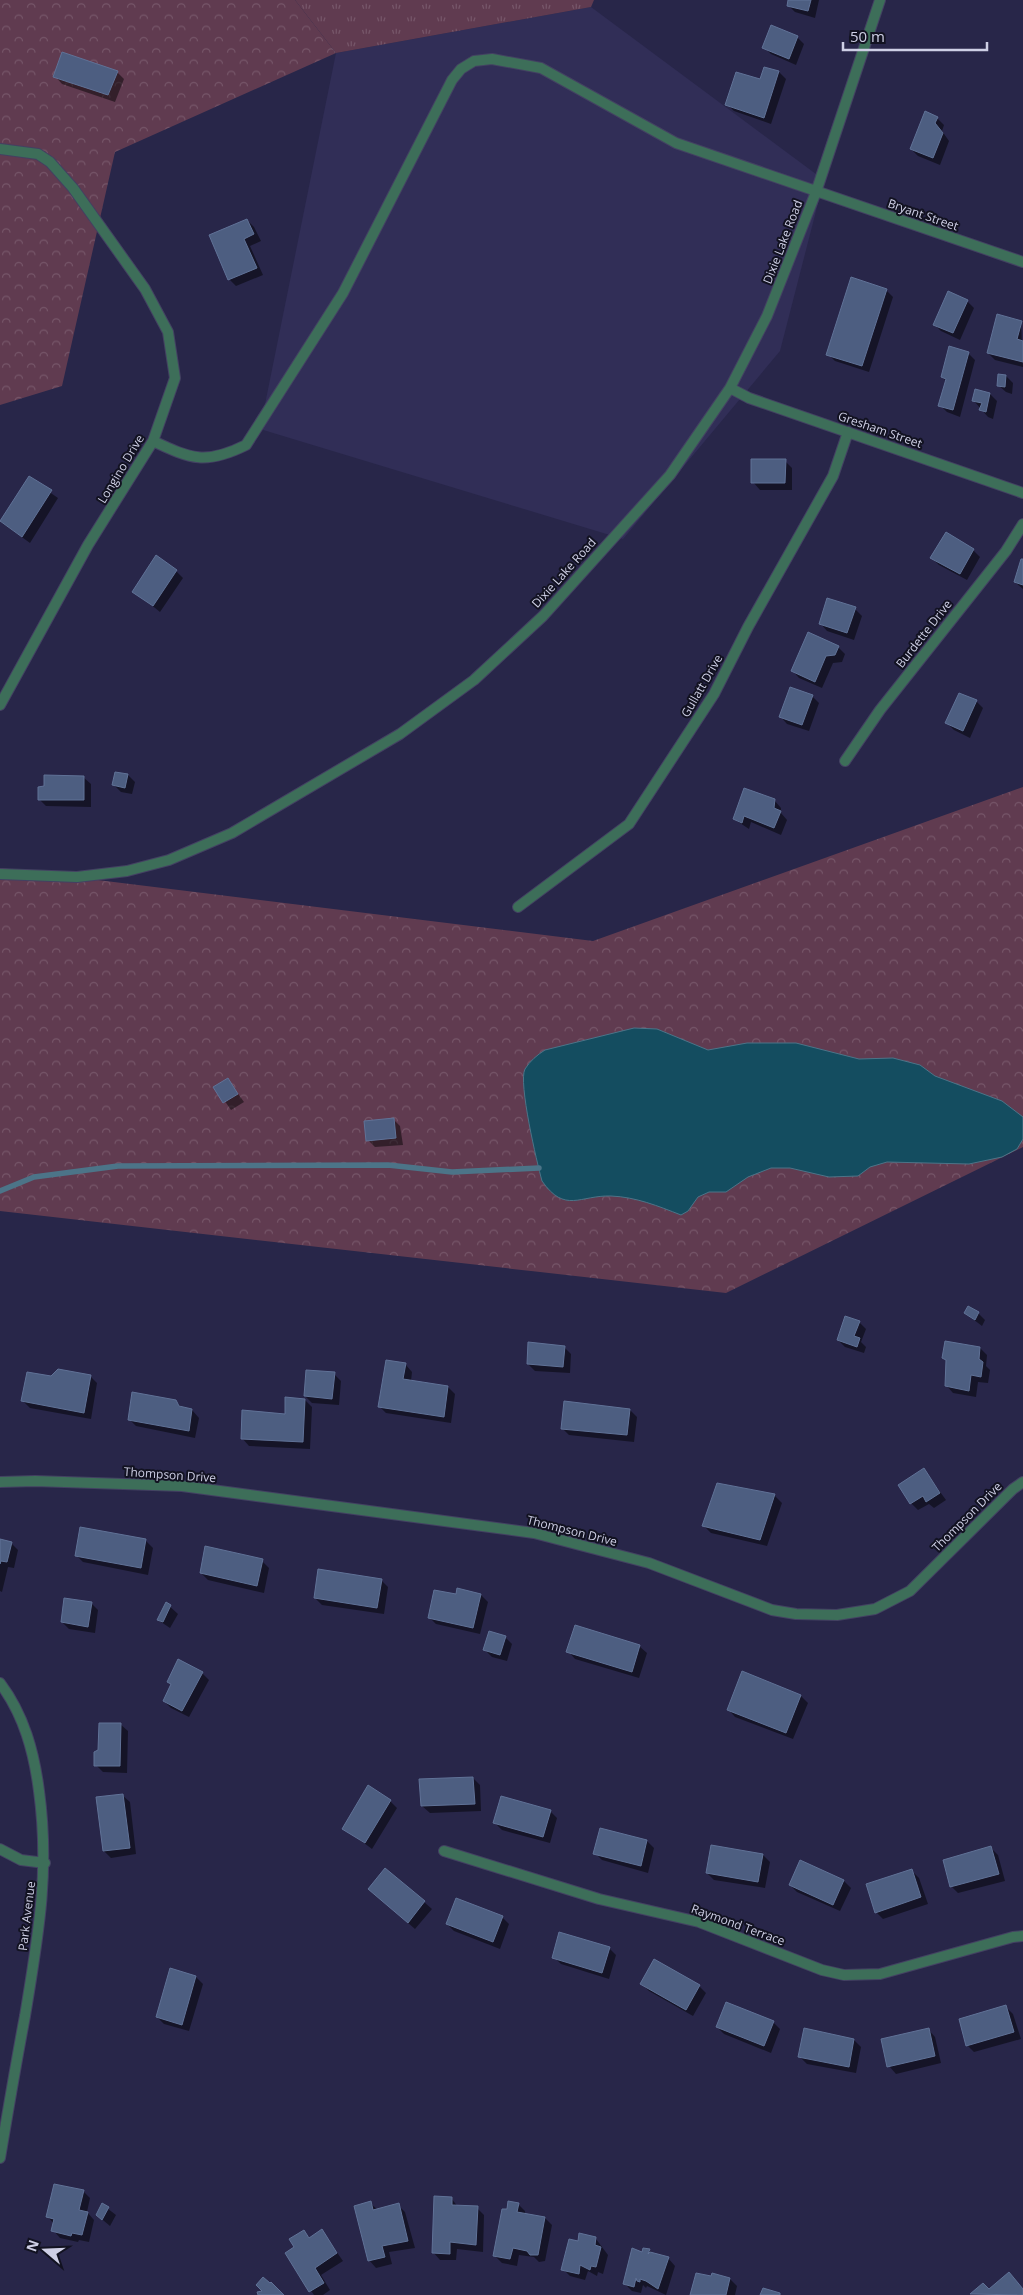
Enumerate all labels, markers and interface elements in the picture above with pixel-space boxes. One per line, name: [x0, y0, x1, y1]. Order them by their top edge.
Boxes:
scale bar: [843, 20, 987, 52]
text: 50 m: [850, 26, 885, 46]
street label: Bryant Street: [886, 195, 961, 235]
street label: Dixie Lake Road: [759, 197, 806, 286]
street label: Gresham Street: [836, 407, 924, 452]
street label: Longino Drive: [93, 431, 148, 506]
street label: Dixie Lake Road: [528, 534, 600, 611]
street label: Burdette Drive: [892, 596, 956, 671]
street label: Gullatt Drive: [677, 651, 727, 720]
street label: Thompson Drive: [123, 1463, 217, 1486]
street label: Thompson Drive: [928, 1478, 1006, 1555]
street label: Thompson Drive: [525, 1511, 619, 1550]
street label: Park Avenue: [14, 1880, 39, 1952]
street label: Raymond Terrace: [689, 1900, 788, 1949]
north arrow: [20, 2225, 70, 2275]
text: N: [21, 2237, 43, 2254]

